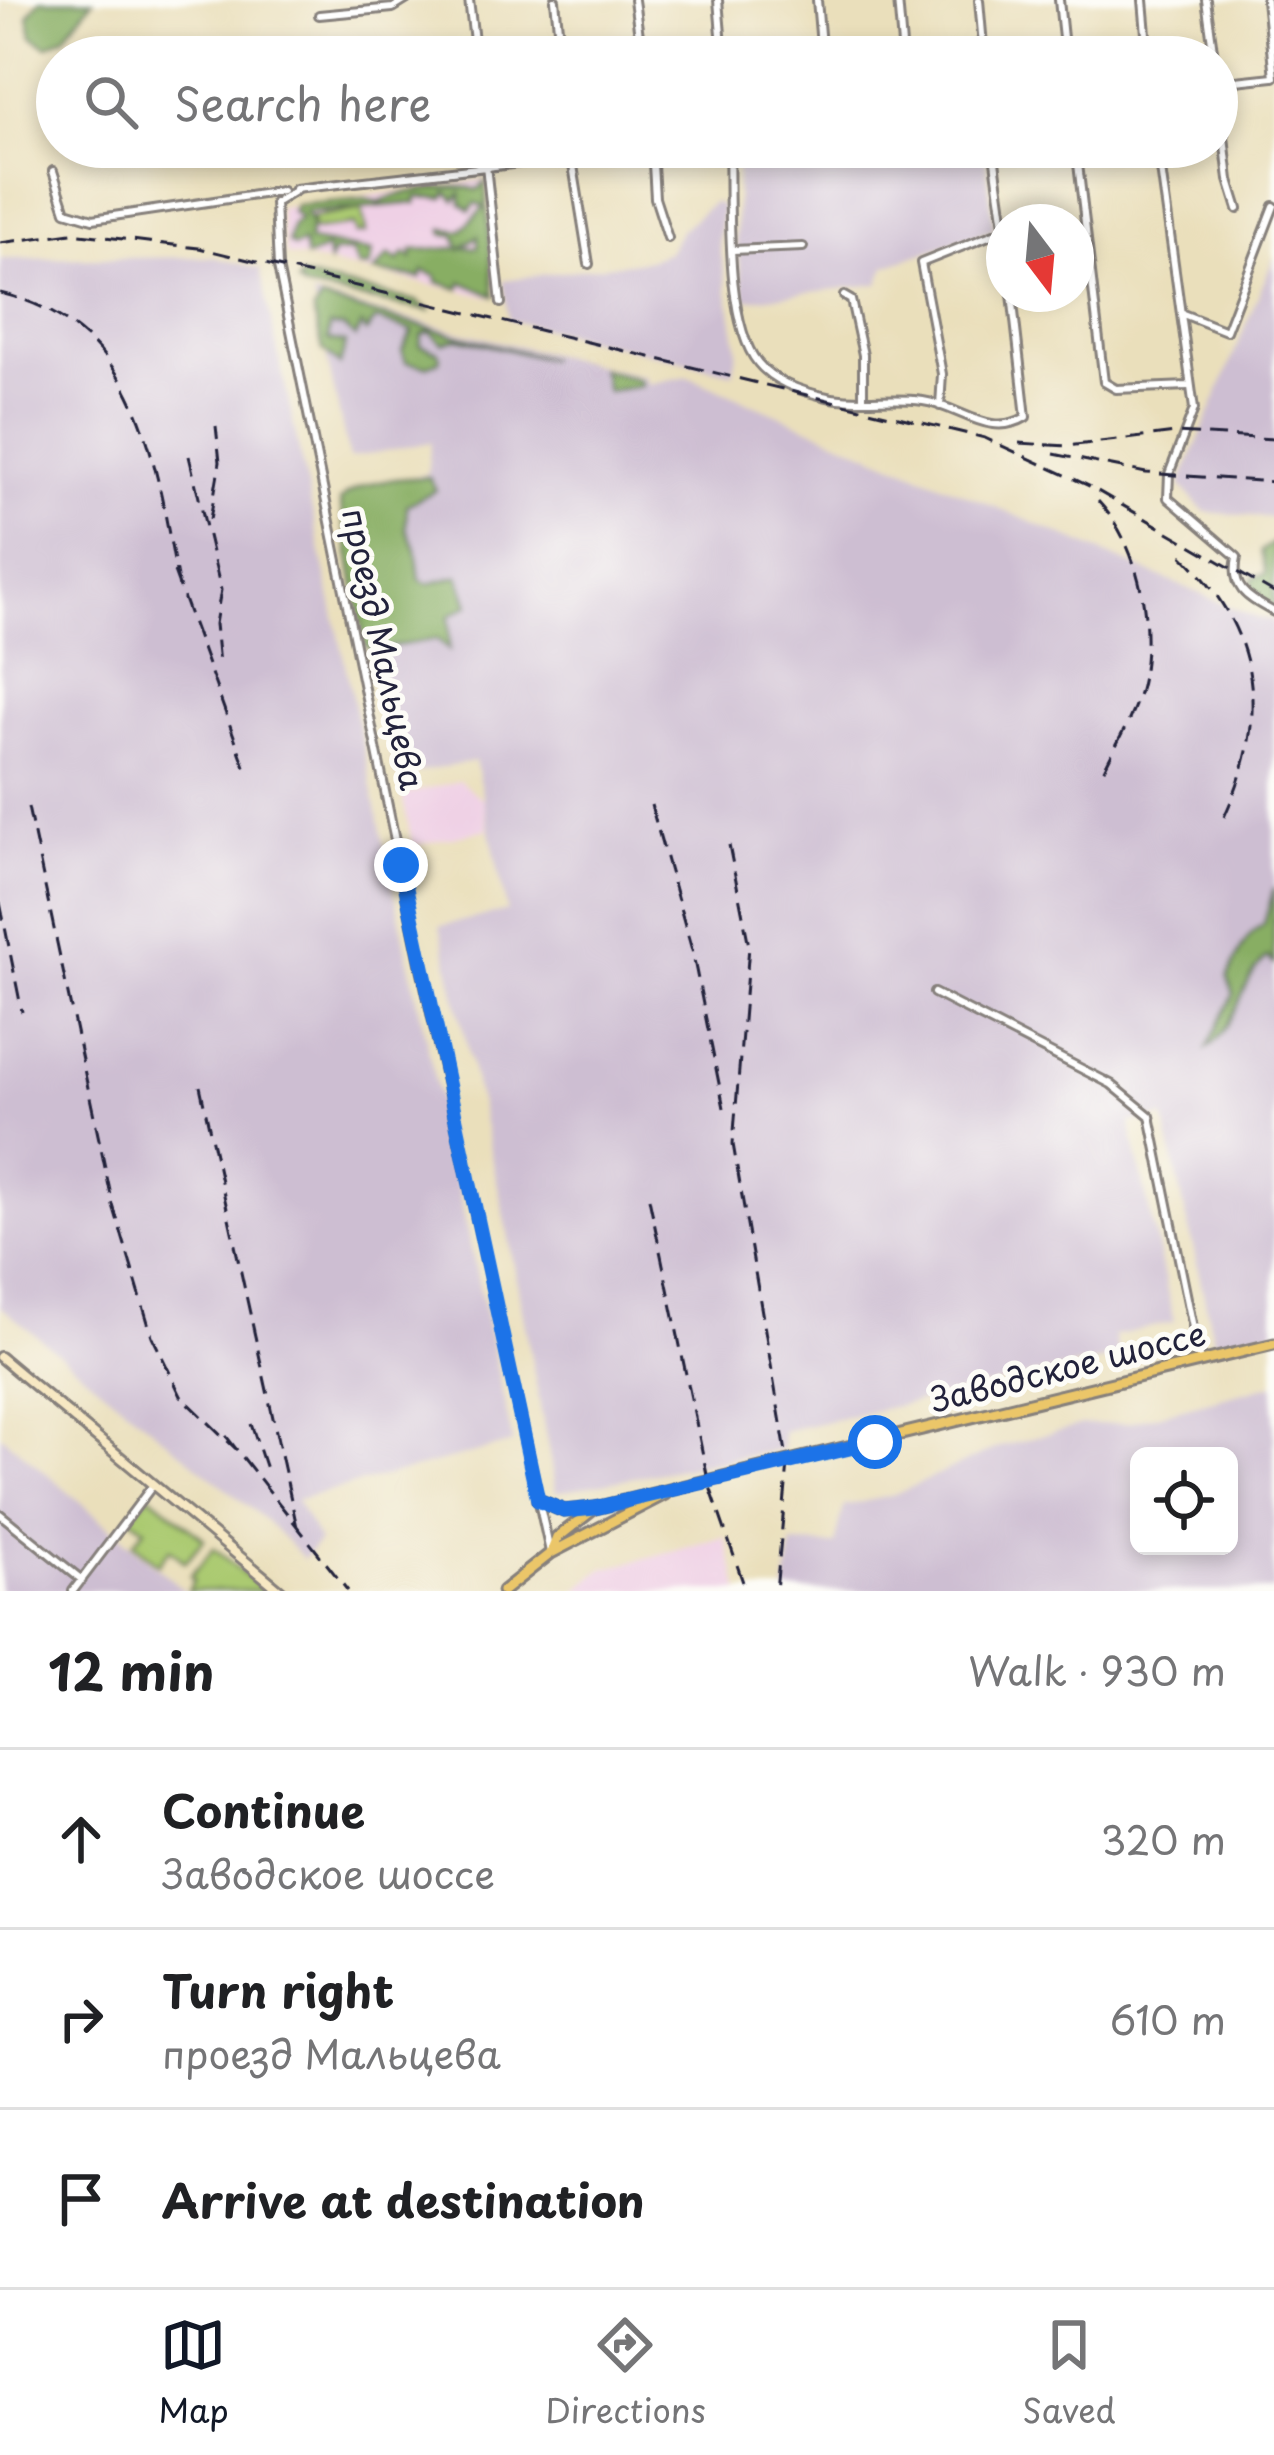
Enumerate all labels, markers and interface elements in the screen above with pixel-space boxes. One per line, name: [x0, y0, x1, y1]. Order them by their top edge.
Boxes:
search box: [36, 36, 1238, 168]
text: Search here: [174, 68, 431, 136]
icon: search: [78, 69, 144, 135]
north arrow: [986, 204, 1094, 312]
street label: проезд Мальцева: [331, 503, 439, 794]
route end: [374, 838, 428, 892]
street label: Заводское шоссе: [925, 1307, 1210, 1423]
route start: [848, 1415, 902, 1469]
map controls: [1130, 1447, 1238, 1555]
button: locate: [1130, 1447, 1238, 1555]
text: 12 min: [48, 1631, 214, 1708]
text: Walk · 930 m: [968, 1640, 1226, 1699]
text: Continue: [162, 1775, 365, 1843]
icon: ahead: [48, 1806, 114, 1872]
text: 320 m: [1101, 1809, 1226, 1868]
text: Заводское шоссе: [162, 1843, 495, 1902]
text: Turn right: [162, 1955, 394, 2023]
icon: right: [48, 1986, 114, 2052]
text: 610 m: [1110, 1989, 1226, 2048]
text: проезд Мальцева: [162, 2023, 501, 2082]
text: Arrive at destination: [162, 2165, 645, 2233]
icon: arrive: [48, 2166, 114, 2232]
tab: Map: [158, 2312, 229, 2434]
tab: Directions: [545, 2312, 706, 2434]
tab: Saved: [1022, 2312, 1116, 2434]

